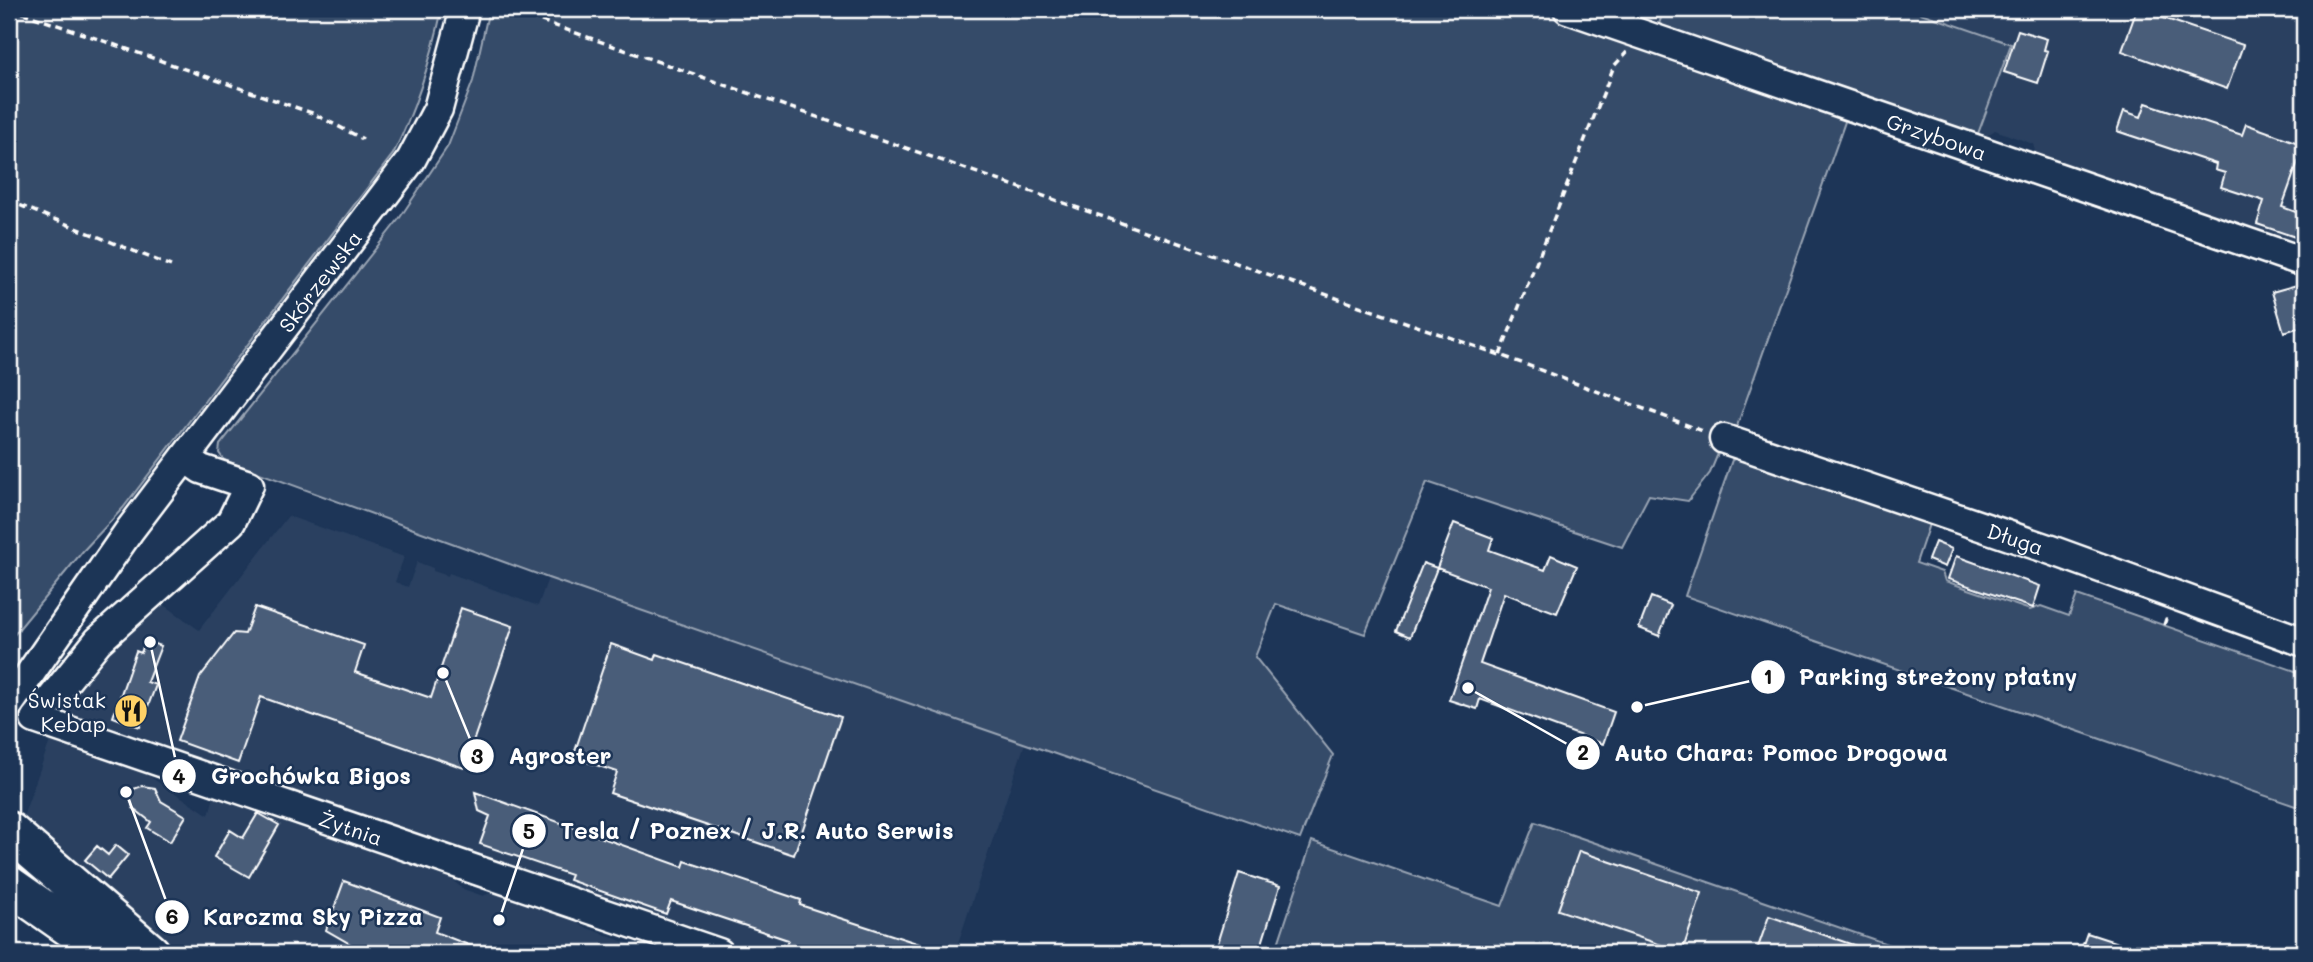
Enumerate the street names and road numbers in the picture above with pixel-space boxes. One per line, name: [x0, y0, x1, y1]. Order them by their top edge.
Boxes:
street label: Grzybowa: [1883, 106, 1990, 165]
street label: Skórzewska: [272, 224, 367, 337]
street label: Długa: [1984, 516, 2047, 560]
street label: Żytnia: [316, 804, 386, 851]

